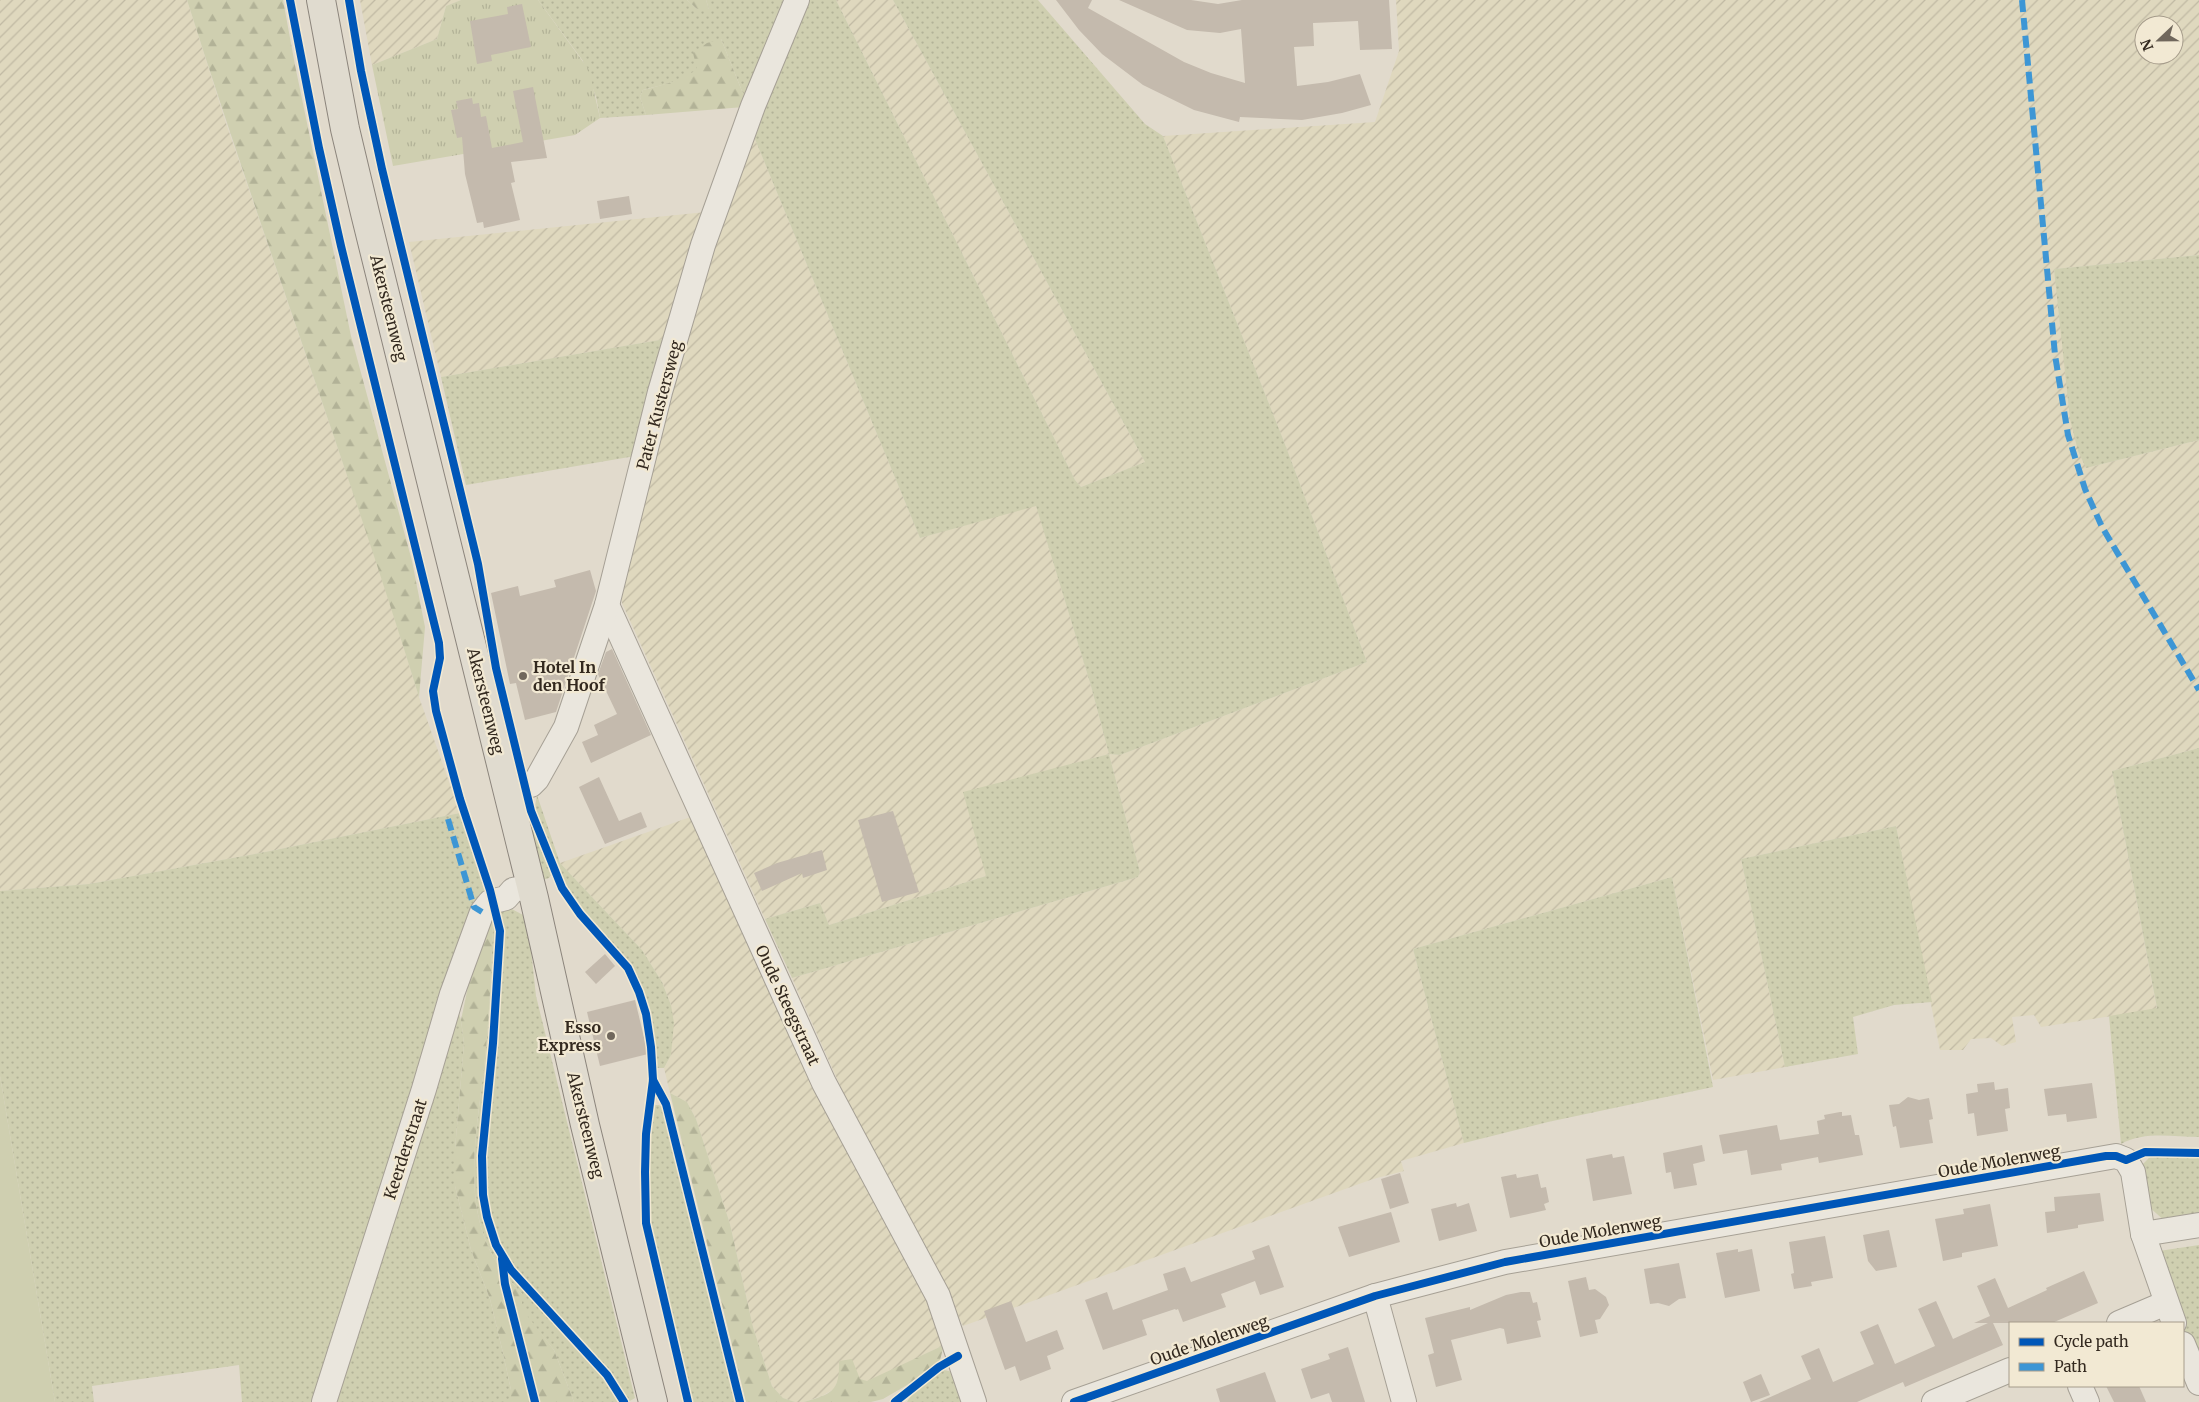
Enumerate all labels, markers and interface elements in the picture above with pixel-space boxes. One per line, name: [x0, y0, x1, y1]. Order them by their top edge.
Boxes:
north arrow: [2134, 15, 2184, 65]
text: N: [2137, 36, 2157, 53]
street label: Akersteenweg: [366, 252, 412, 364]
street label: Pater Kustersweg: [632, 338, 686, 472]
street label: Akersteenweg: [463, 645, 509, 757]
place label: Hotel In den Hoof: [533, 657, 605, 695]
marker: Hotel In den Hoof: [517, 670, 529, 682]
street label: Oude Steegstraat: [751, 942, 825, 1069]
place label: Esso Express: [538, 1017, 601, 1055]
marker: Esso Express: [605, 1030, 617, 1042]
street label: Akersteenweg: [563, 1069, 609, 1181]
street label: Keerderstraat: [379, 1095, 431, 1202]
street label: Oude Molenweg: [1936, 1140, 2062, 1182]
street label: Oude Molenweg: [1537, 1210, 1663, 1252]
street label: Oude Molenweg: [1147, 1310, 1271, 1370]
legend: [2009, 1322, 2184, 1387]
text: Cycle path: [2054, 1332, 2129, 1351]
text: Path: [2054, 1357, 2087, 1376]

